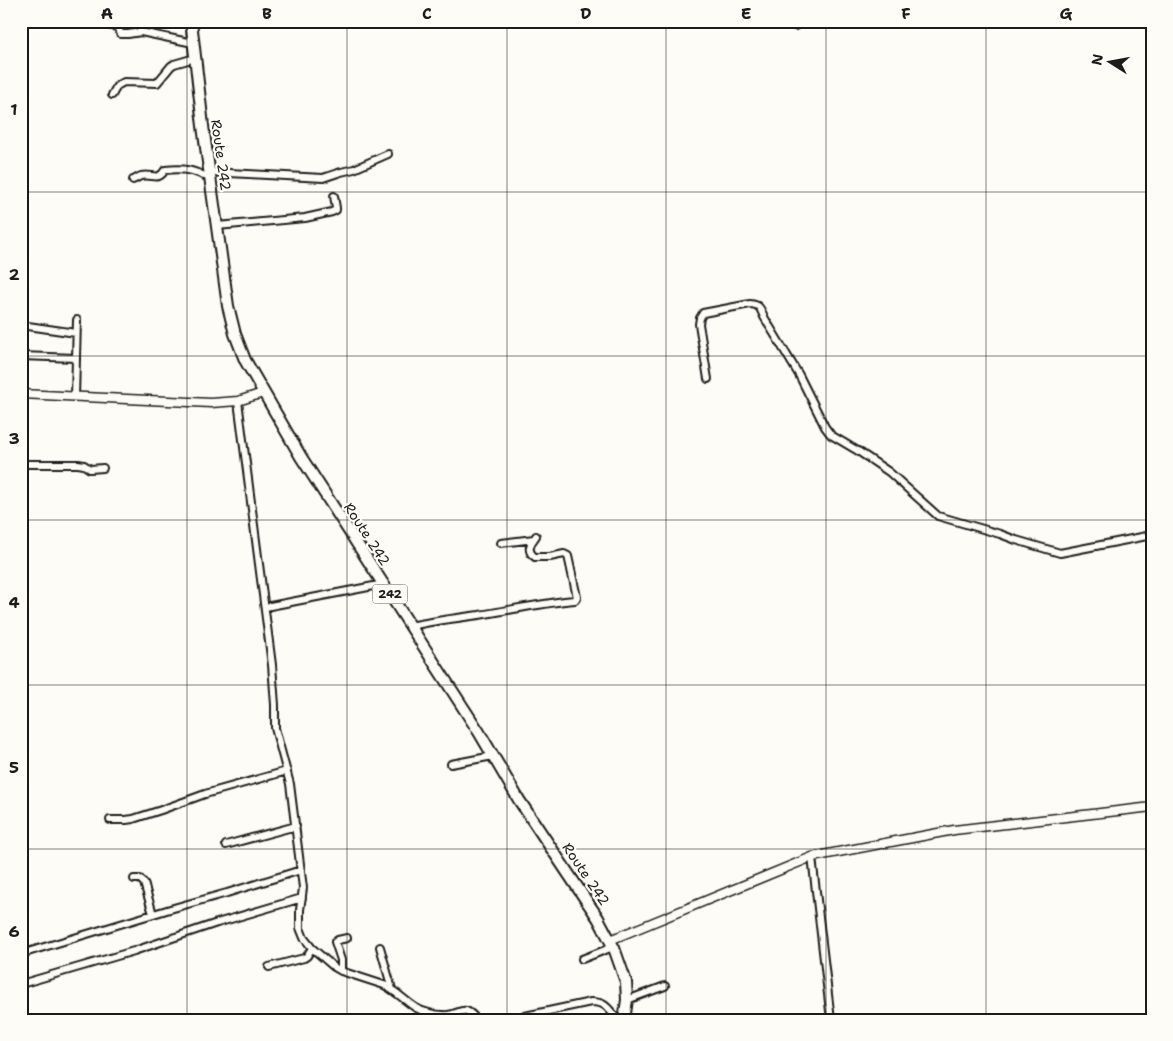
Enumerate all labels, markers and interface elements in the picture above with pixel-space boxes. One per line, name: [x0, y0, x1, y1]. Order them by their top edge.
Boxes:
text: A: [101, 3, 113, 24]
text: B: [262, 3, 272, 24]
text: C: [422, 3, 432, 24]
text: D: [580, 3, 592, 24]
text: E: [741, 3, 751, 24]
text: F: [901, 3, 911, 24]
text: G: [1060, 3, 1073, 24]
north arrow: [1086, 38, 1136, 88]
text: N: [1087, 52, 1107, 67]
text: 1: [10, 99, 18, 120]
street label: Route 242: [207, 118, 235, 192]
text: 2: [8, 264, 20, 285]
text: 3: [8, 428, 20, 449]
street label: Route 242: [340, 499, 394, 569]
road number: 242: [372, 584, 408, 604]
text: 4: [8, 592, 20, 613]
text: 5: [9, 757, 19, 778]
street label: Route 242: [558, 839, 614, 909]
text: 6: [8, 921, 20, 942]

